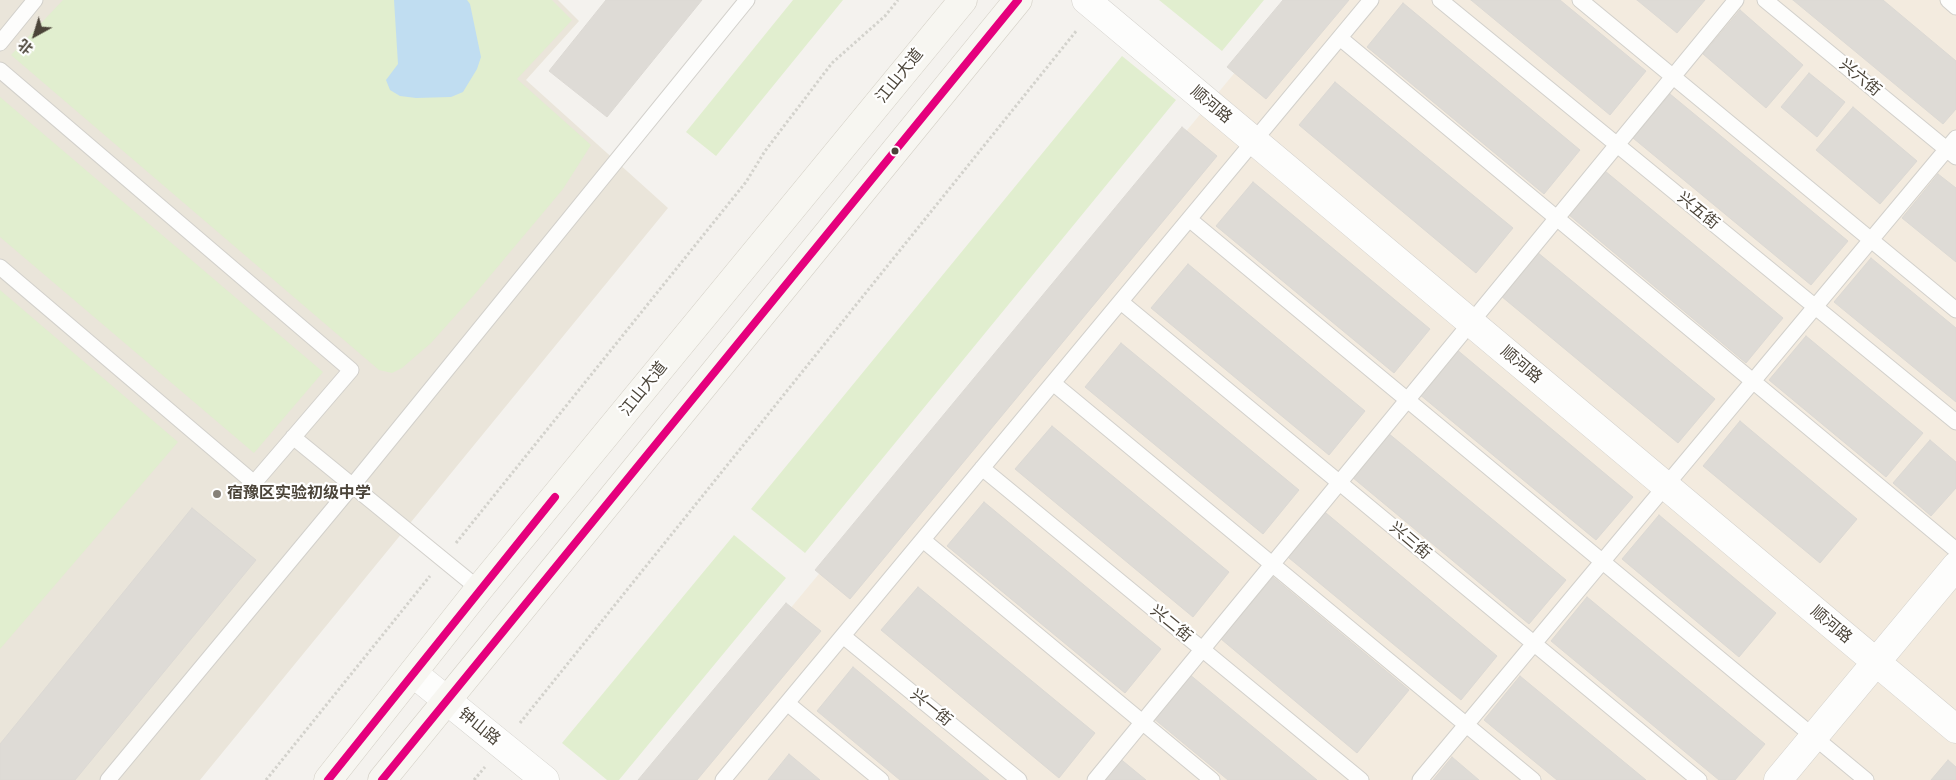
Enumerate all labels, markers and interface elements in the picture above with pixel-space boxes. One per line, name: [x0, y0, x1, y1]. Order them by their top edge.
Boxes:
north arrow: [10, 10, 60, 60]
text: 北: [15, 36, 36, 57]
street label: 江山大道: [872, 45, 928, 107]
street label: 兴六街: [1835, 55, 1885, 101]
street label: 顺河路: [1186, 82, 1236, 128]
unlabelled marker: [890, 146, 900, 156]
street label: 兴五街: [1673, 188, 1723, 234]
street label: 顺河路: [1496, 342, 1546, 388]
street label: 江山大道: [616, 358, 672, 420]
place label: 宿豫区实验初级中学: [227, 484, 371, 504]
marker: 宿豫区实验初级中学: [211, 488, 223, 500]
street label: 兴三街: [1385, 518, 1435, 564]
street label: 兴二街: [1146, 601, 1196, 647]
street label: 顺河路: [1806, 602, 1856, 648]
street label: 兴一街: [906, 685, 956, 731]
street label: 钟山路: [454, 704, 504, 750]

